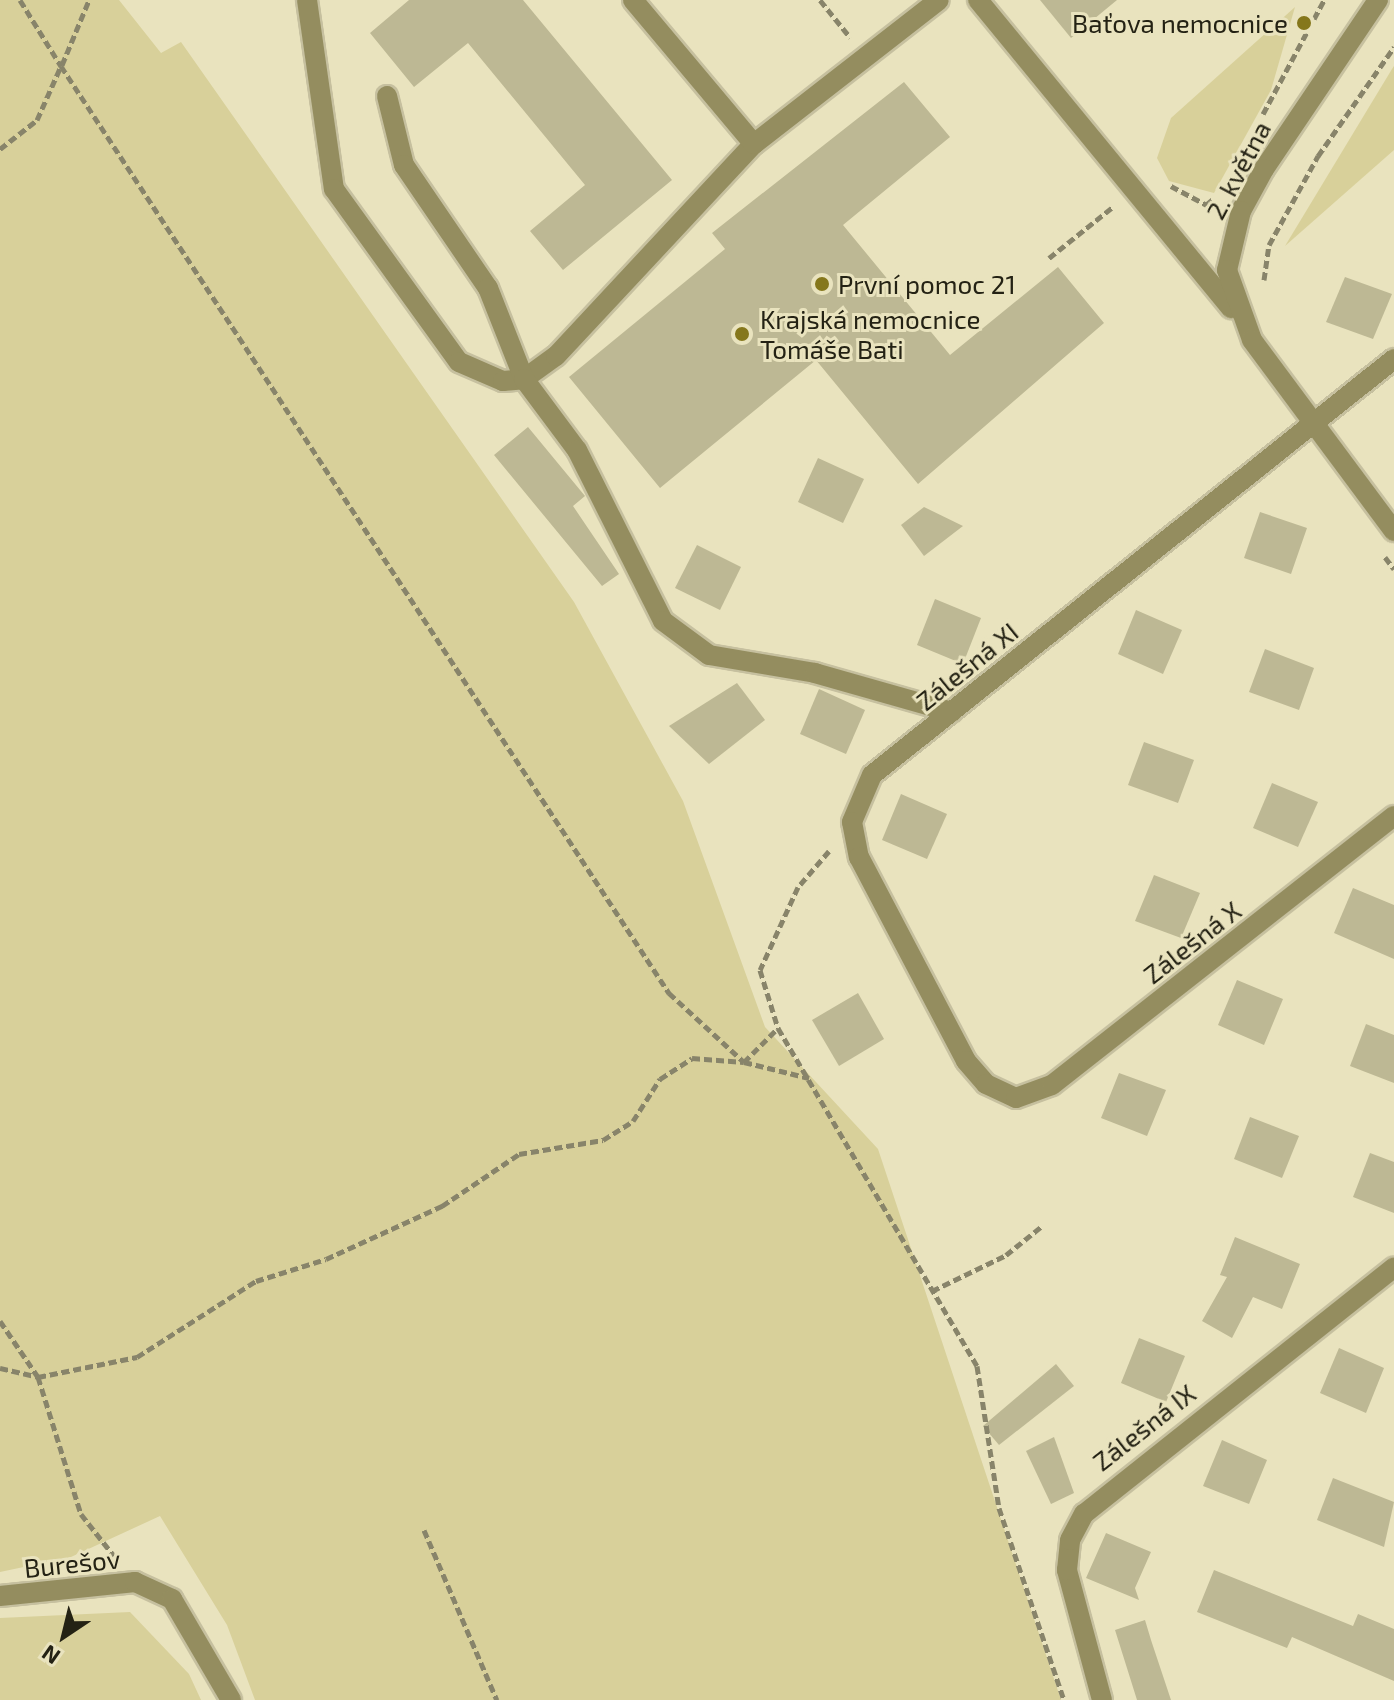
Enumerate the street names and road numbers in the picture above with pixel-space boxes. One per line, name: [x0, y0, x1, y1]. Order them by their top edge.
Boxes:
street label: 2. května: [1199, 116, 1277, 224]
street label: Zálešná XI: [910, 616, 1024, 716]
street label: Zálešná X: [1137, 894, 1247, 990]
street label: Zálešná IX: [1086, 1377, 1202, 1477]
street label: Burešov: [22, 1542, 122, 1584]

